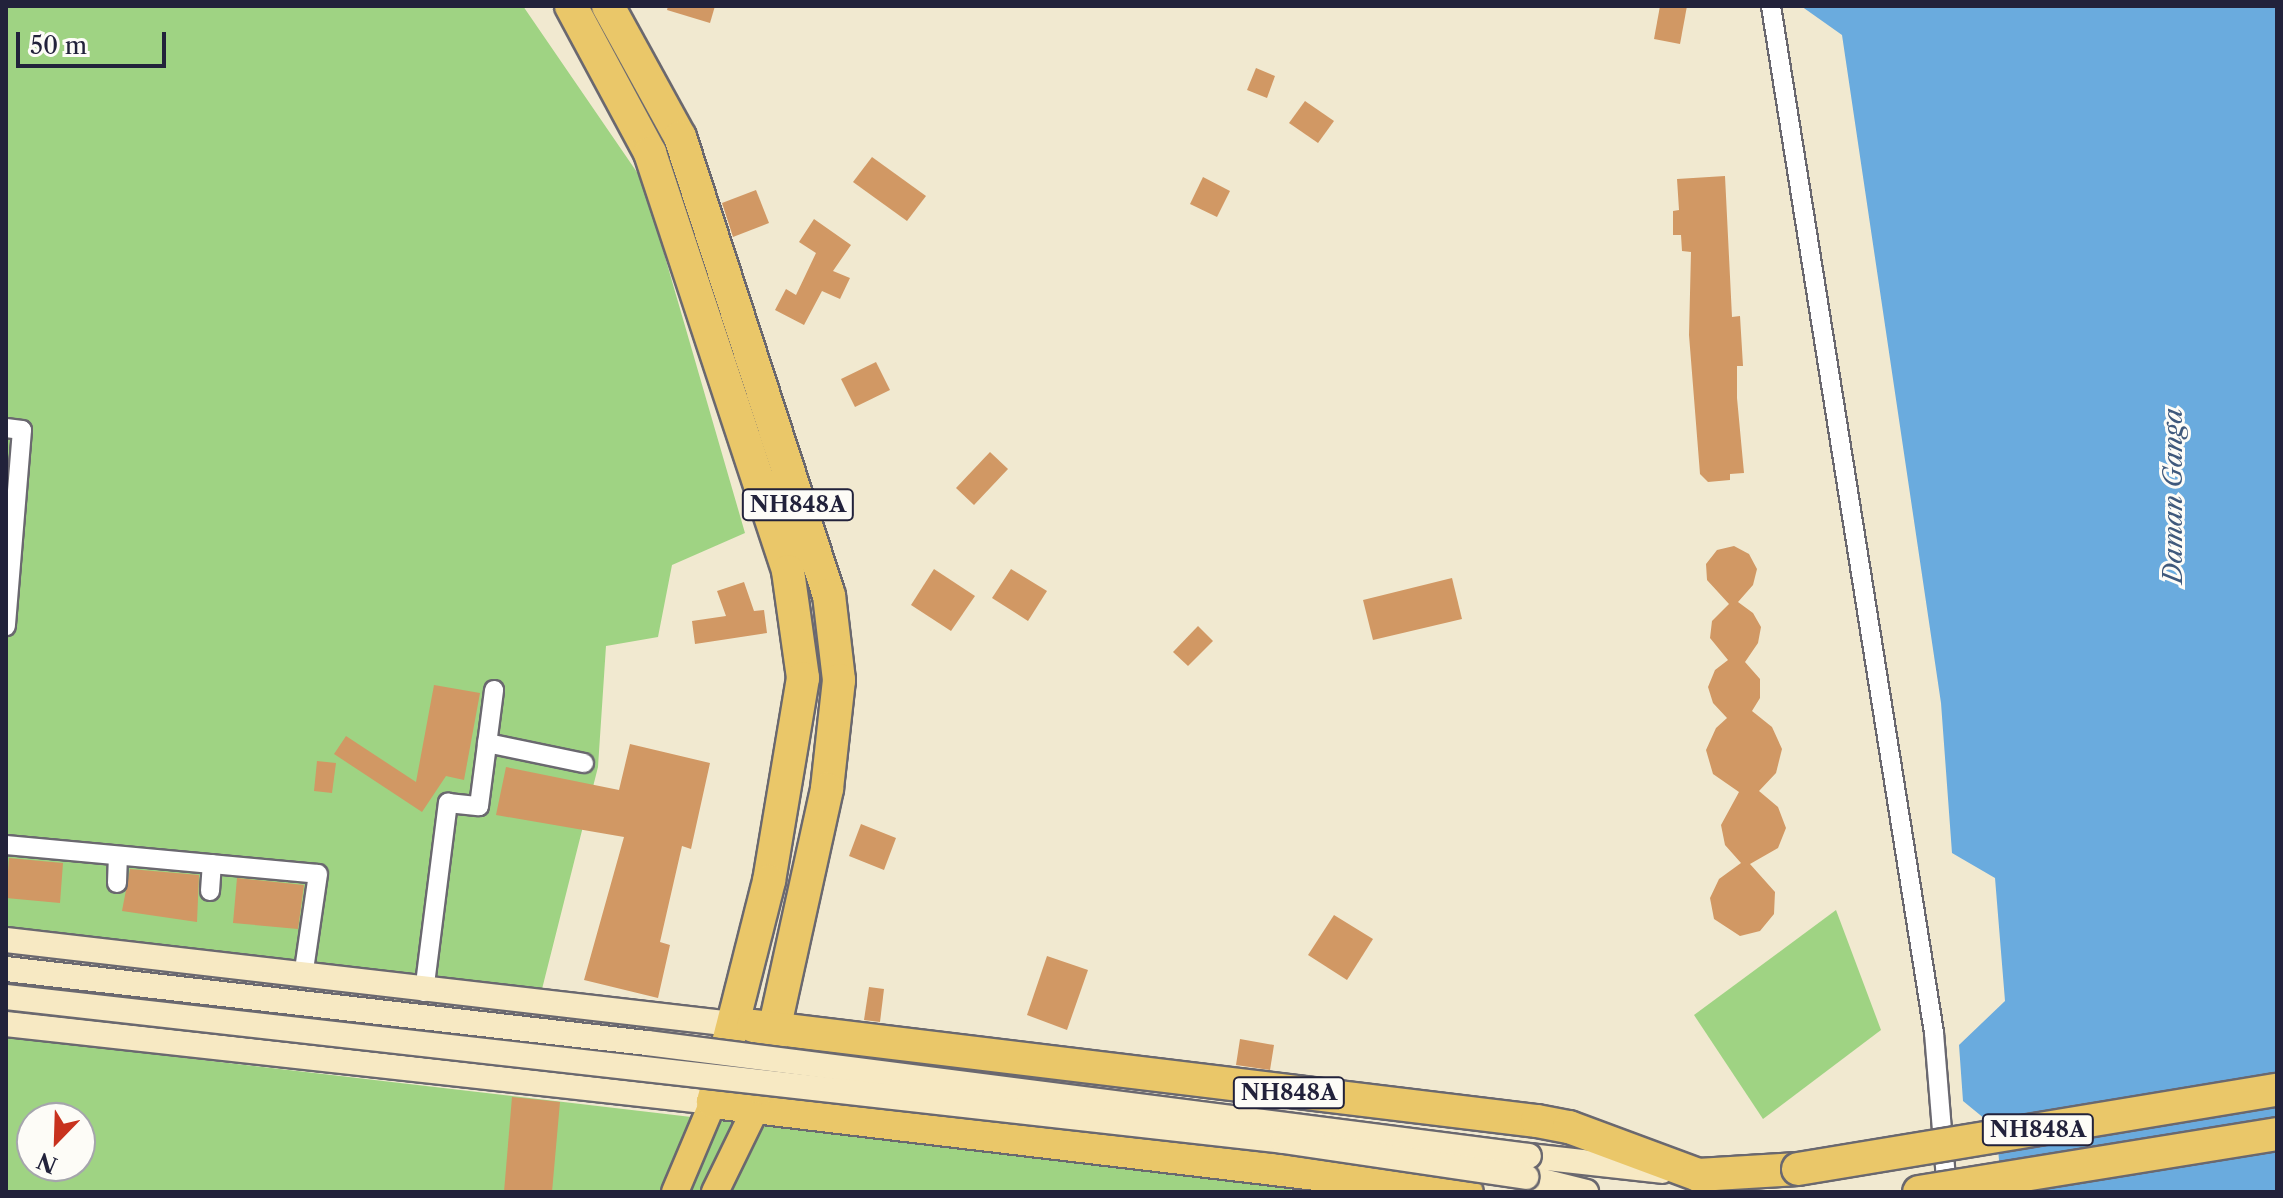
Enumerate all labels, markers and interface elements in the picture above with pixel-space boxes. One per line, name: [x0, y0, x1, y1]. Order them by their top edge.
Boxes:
scale bar: [20, 16, 170, 66]
text: 50 m: [30, 31, 87, 60]
water label: Daman Ganga: [2158, 408, 2190, 584]
road number: NH848A: [740, 487, 856, 523]
road number: NH848A: [1231, 1075, 1347, 1111]
north arrow: [16, 1102, 96, 1182]
road number: NH848A: [1980, 1112, 2096, 1148]
text: N: [33, 1147, 61, 1179]

